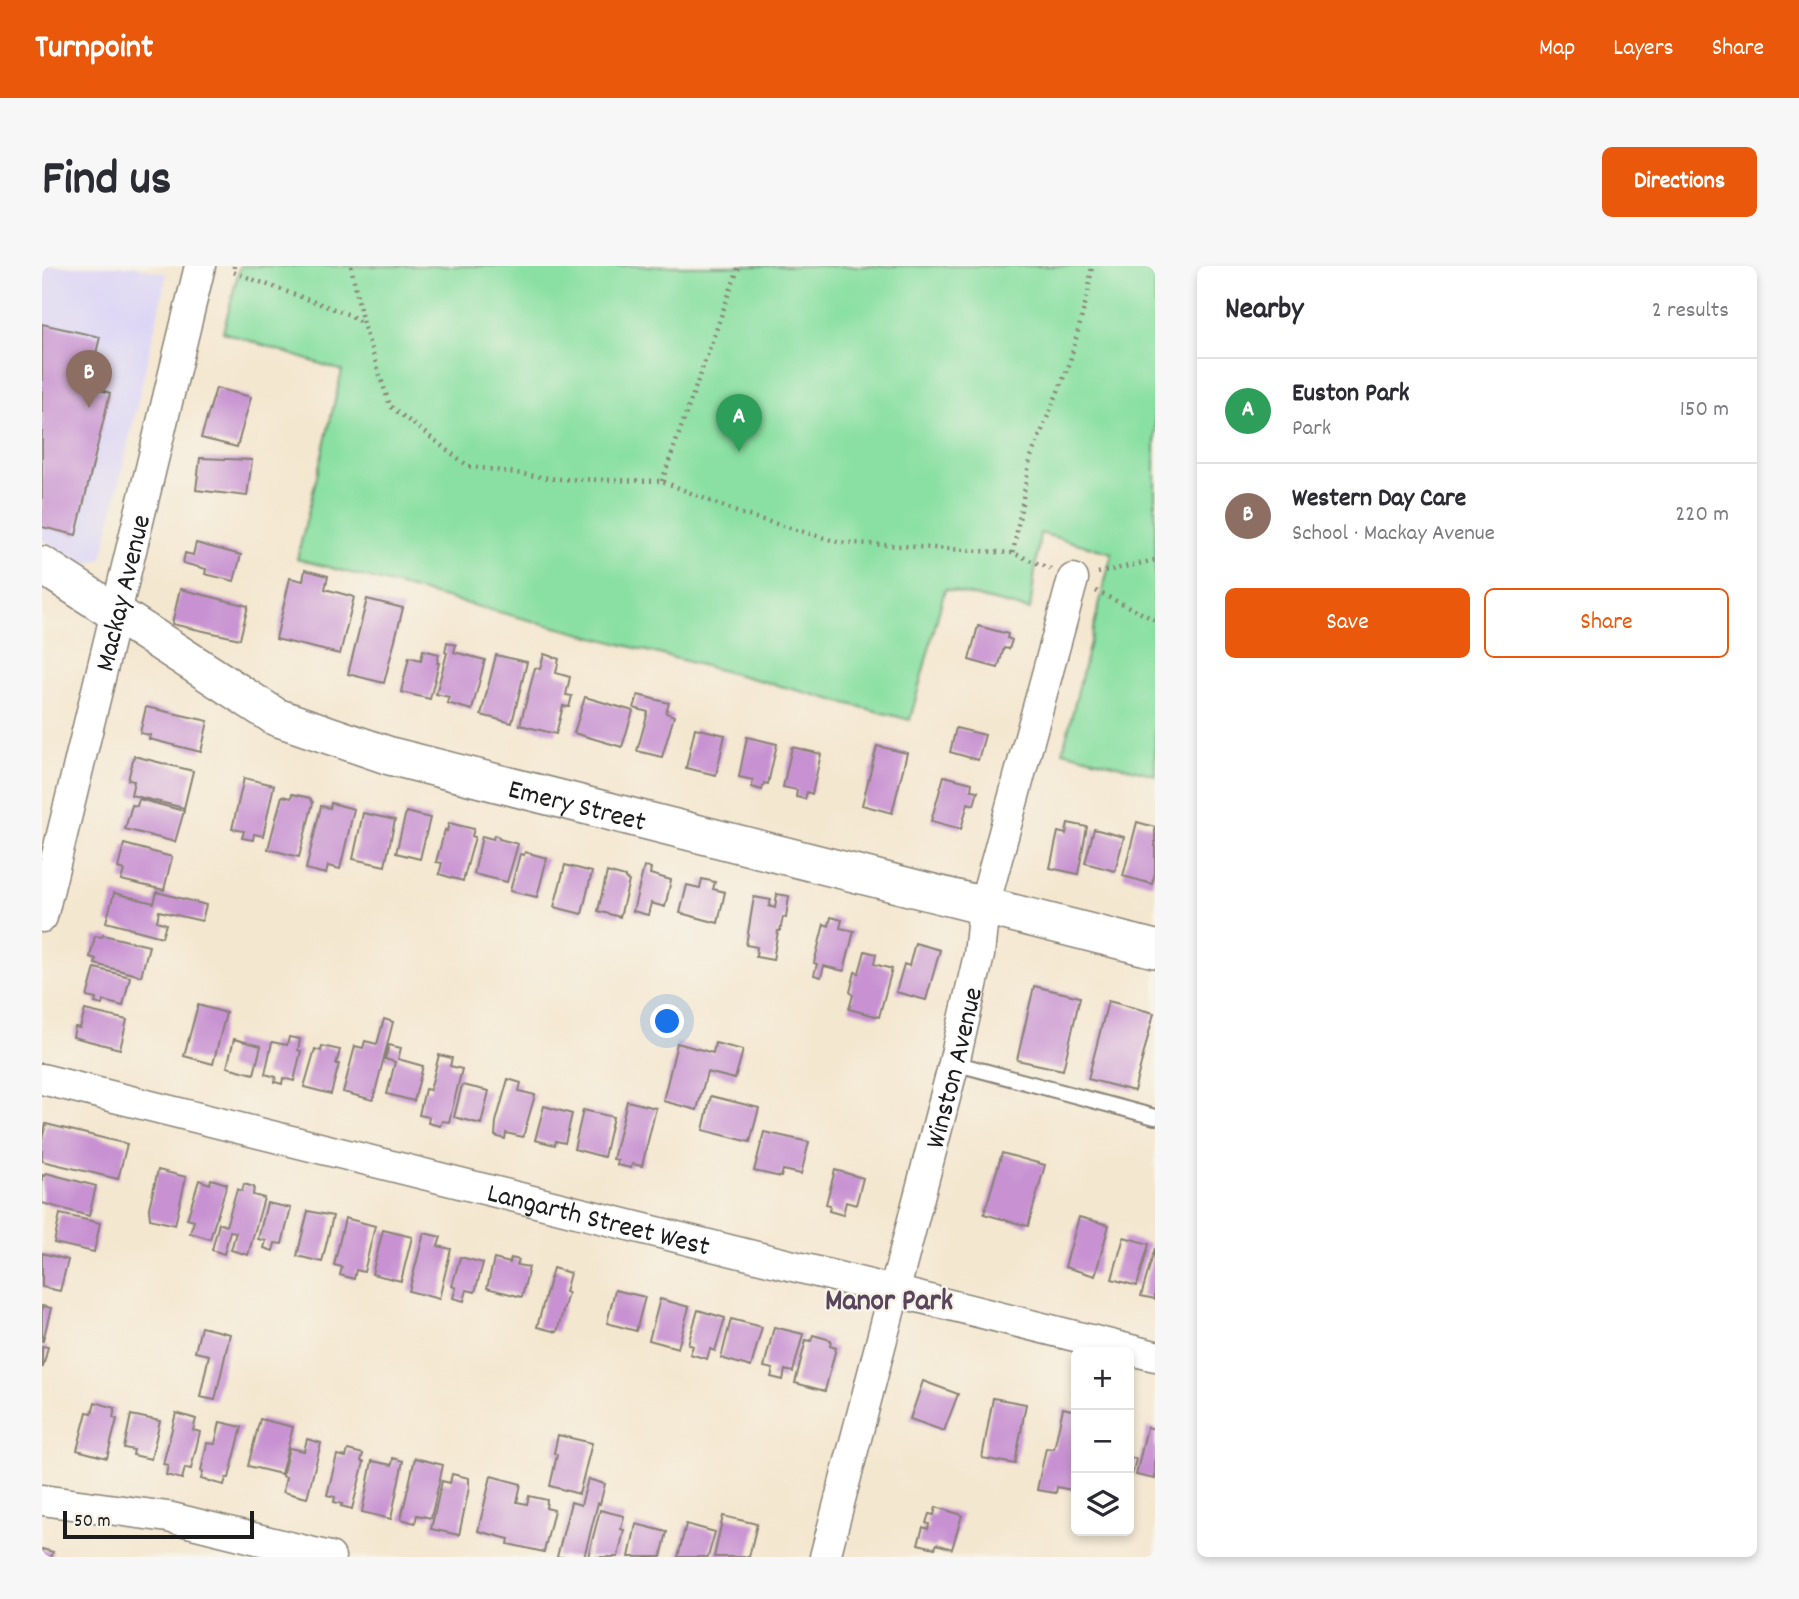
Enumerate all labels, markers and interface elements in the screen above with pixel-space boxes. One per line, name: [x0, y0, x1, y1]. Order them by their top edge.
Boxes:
text: Turnpoint: [35, 26, 153, 73]
text: Map: [1539, 32, 1575, 66]
text: Layers: [1613, 32, 1674, 66]
text: Share: [1712, 32, 1764, 66]
text: Find us: [42, 147, 171, 217]
button: Directions: [1602, 147, 1757, 217]
text: Nearby: [1225, 290, 1303, 333]
text: 2 results: [1652, 295, 1729, 328]
pin: B: [66, 350, 112, 408]
text: Euston Park: [1292, 376, 1409, 413]
pin: A: [716, 394, 762, 452]
text: A: [1242, 394, 1254, 427]
text: 150 m: [1680, 394, 1729, 427]
text: Park: [1292, 413, 1331, 446]
text: Western Day Care: [1292, 481, 1466, 518]
text: B: [1243, 499, 1253, 532]
text: 220 m: [1675, 499, 1729, 532]
street label: Mackay Avenue: [87, 511, 164, 676]
text: School · Mackay Avenue: [1292, 518, 1495, 551]
button: Save: [1225, 588, 1470, 658]
button: Share: [1484, 588, 1729, 658]
street label: Emery Street: [503, 772, 649, 845]
street label: Winston Avenue: [918, 984, 996, 1153]
your location: [650, 1004, 684, 1038]
street label: Langarth Street West: [482, 1176, 713, 1269]
district label: Manor Park: [825, 1282, 953, 1325]
map controls: [1071, 1347, 1134, 1536]
button: +: [1071, 1347, 1134, 1410]
button: −: [1071, 1410, 1134, 1473]
button: layers: [1071, 1473, 1134, 1536]
scale bar: [63, 1508, 254, 1540]
text: 50 m: [74, 1509, 111, 1536]

